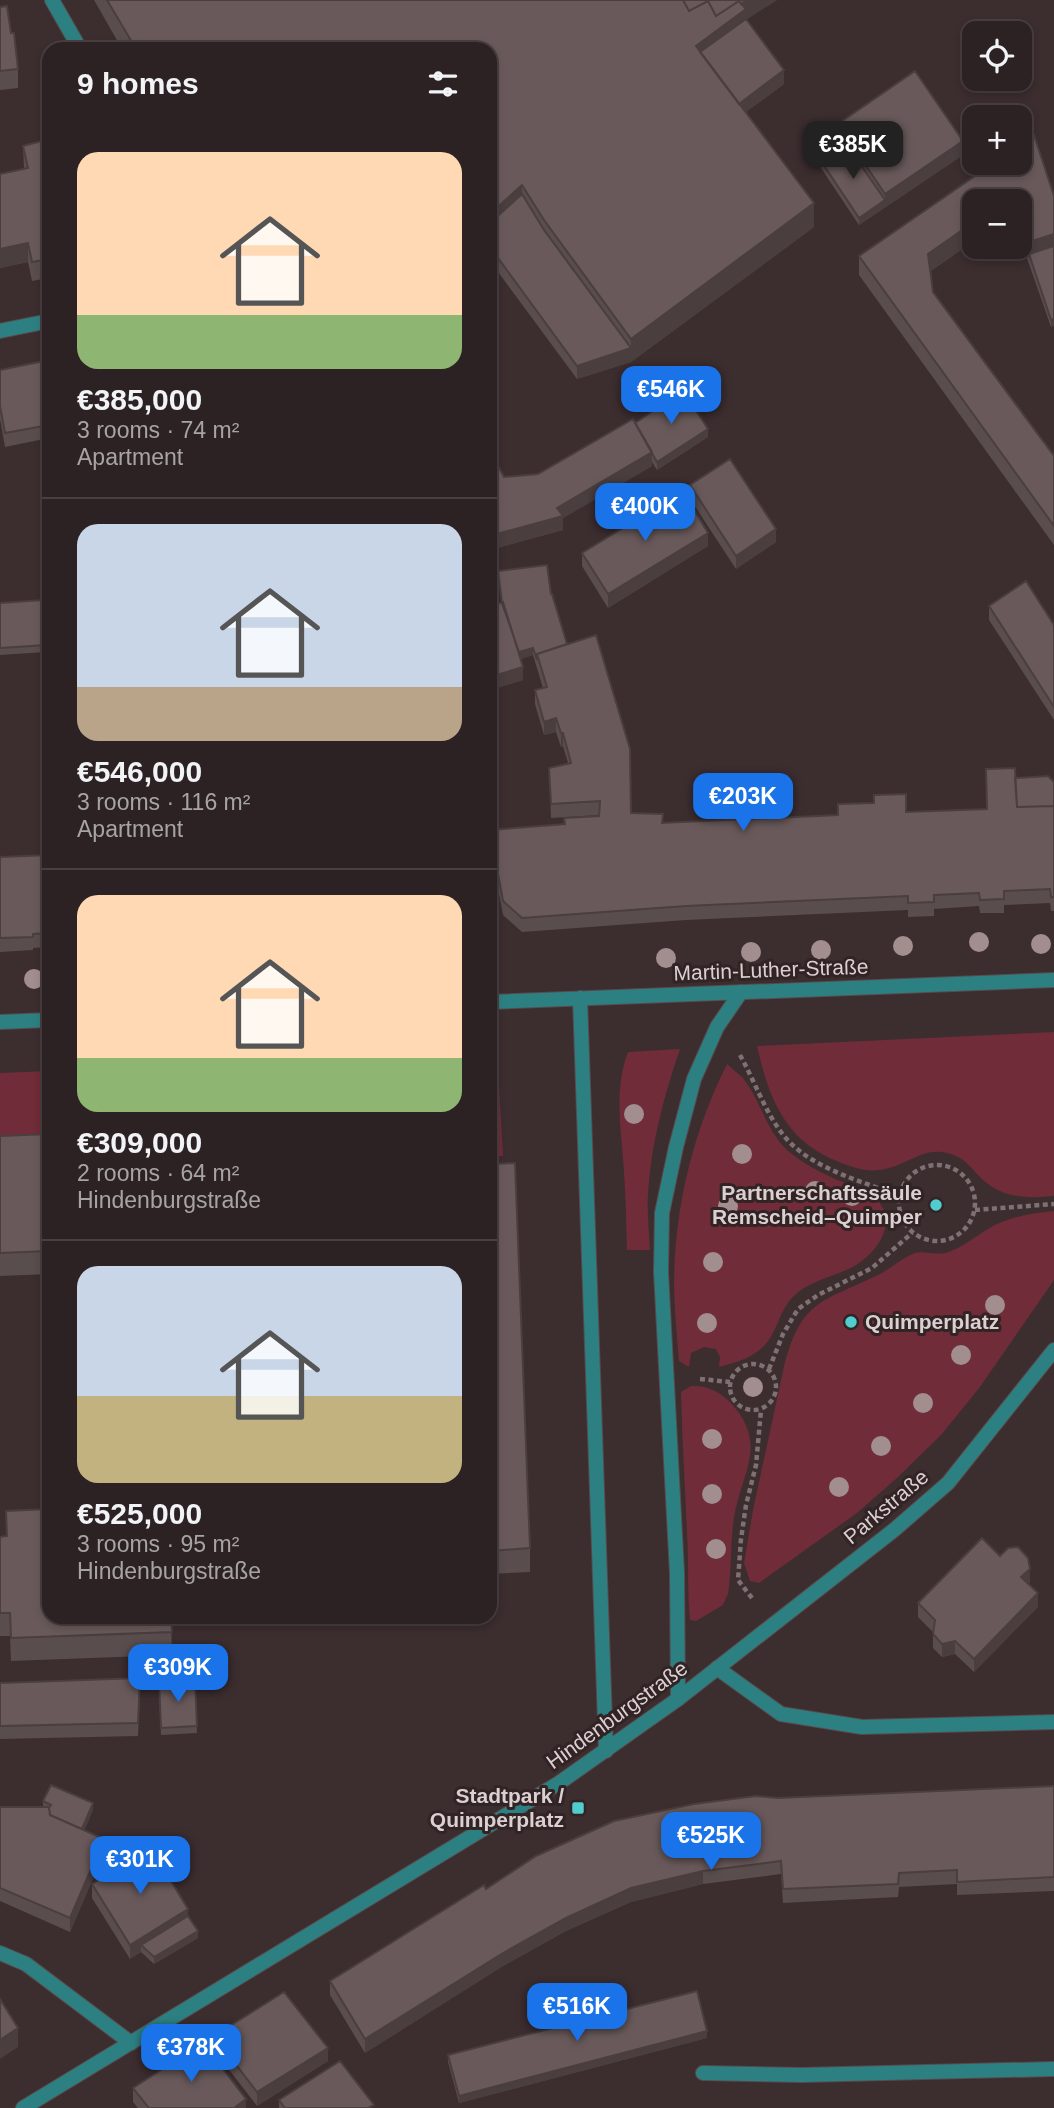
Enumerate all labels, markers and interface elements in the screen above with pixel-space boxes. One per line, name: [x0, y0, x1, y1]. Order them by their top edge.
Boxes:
map controls: [962, 21, 1032, 259]
button: locate: [962, 21, 1032, 91]
icon: filters: [424, 65, 462, 103]
text: 9 homes: [77, 67, 199, 100]
button: +: [962, 105, 1032, 175]
pin: €385K: [804, 122, 902, 181]
text: €385K: [819, 131, 887, 157]
button: −: [962, 189, 1032, 259]
icon: home: [207, 198, 333, 324]
pin: €546K: [622, 366, 720, 426]
text: €546K: [637, 376, 705, 402]
text: €385,000: [77, 383, 202, 416]
text: 3 rooms · 74 m²: [77, 417, 239, 443]
text: Apartment: [77, 444, 183, 470]
pin: €400K: [596, 484, 694, 543]
text: €400K: [611, 493, 679, 519]
icon: home: [207, 570, 333, 696]
text: €546,000: [77, 755, 202, 788]
pin: €203K: [694, 774, 792, 833]
text: €203K: [709, 783, 777, 809]
text: 3 rooms · 116 m²: [77, 789, 250, 815]
text: Apartment: [77, 816, 183, 842]
icon: home: [207, 941, 333, 1067]
street label: Martin-Luther-Straße: [673, 955, 869, 984]
text: €309,000: [77, 1126, 202, 1159]
text: 2 rooms · 64 m²: [77, 1160, 239, 1186]
place label: Partnerschaftssäule Remscheid–Quimper: [712, 1181, 922, 1228]
text: Hindenburgstraße: [77, 1187, 261, 1213]
marker: Partnerschaftssäule Remscheid–Quimper: [928, 1197, 944, 1213]
place label: Quimperplatz: [865, 1310, 999, 1333]
icon: home: [207, 1312, 333, 1438]
marker: Quimperplatz: [843, 1314, 859, 1330]
street label: Parkstraße: [839, 1465, 932, 1548]
text: €525,000: [77, 1497, 202, 1530]
text: 3 rooms · 95 m²: [77, 1531, 239, 1557]
text: Hindenburgstraße: [77, 1558, 261, 1584]
pin: €309K: [129, 1644, 227, 1704]
text: €309K: [144, 1654, 212, 1680]
street label: Hindenburgstraße: [542, 1656, 691, 1773]
place label: Stadtpark / Quimperplatz: [430, 1784, 564, 1831]
marker: Stadtpark / Quimperplatz: [570, 1800, 586, 1816]
pin: €525K: [662, 1812, 760, 1872]
text: €525K: [677, 1822, 745, 1848]
pin: €301K: [91, 1836, 189, 1896]
text: €301K: [106, 1846, 174, 1872]
pin: €516K: [528, 1983, 626, 2043]
text: €516K: [543, 1993, 611, 2019]
pin: €378K: [142, 2024, 240, 2084]
text: €378K: [157, 2034, 225, 2060]

